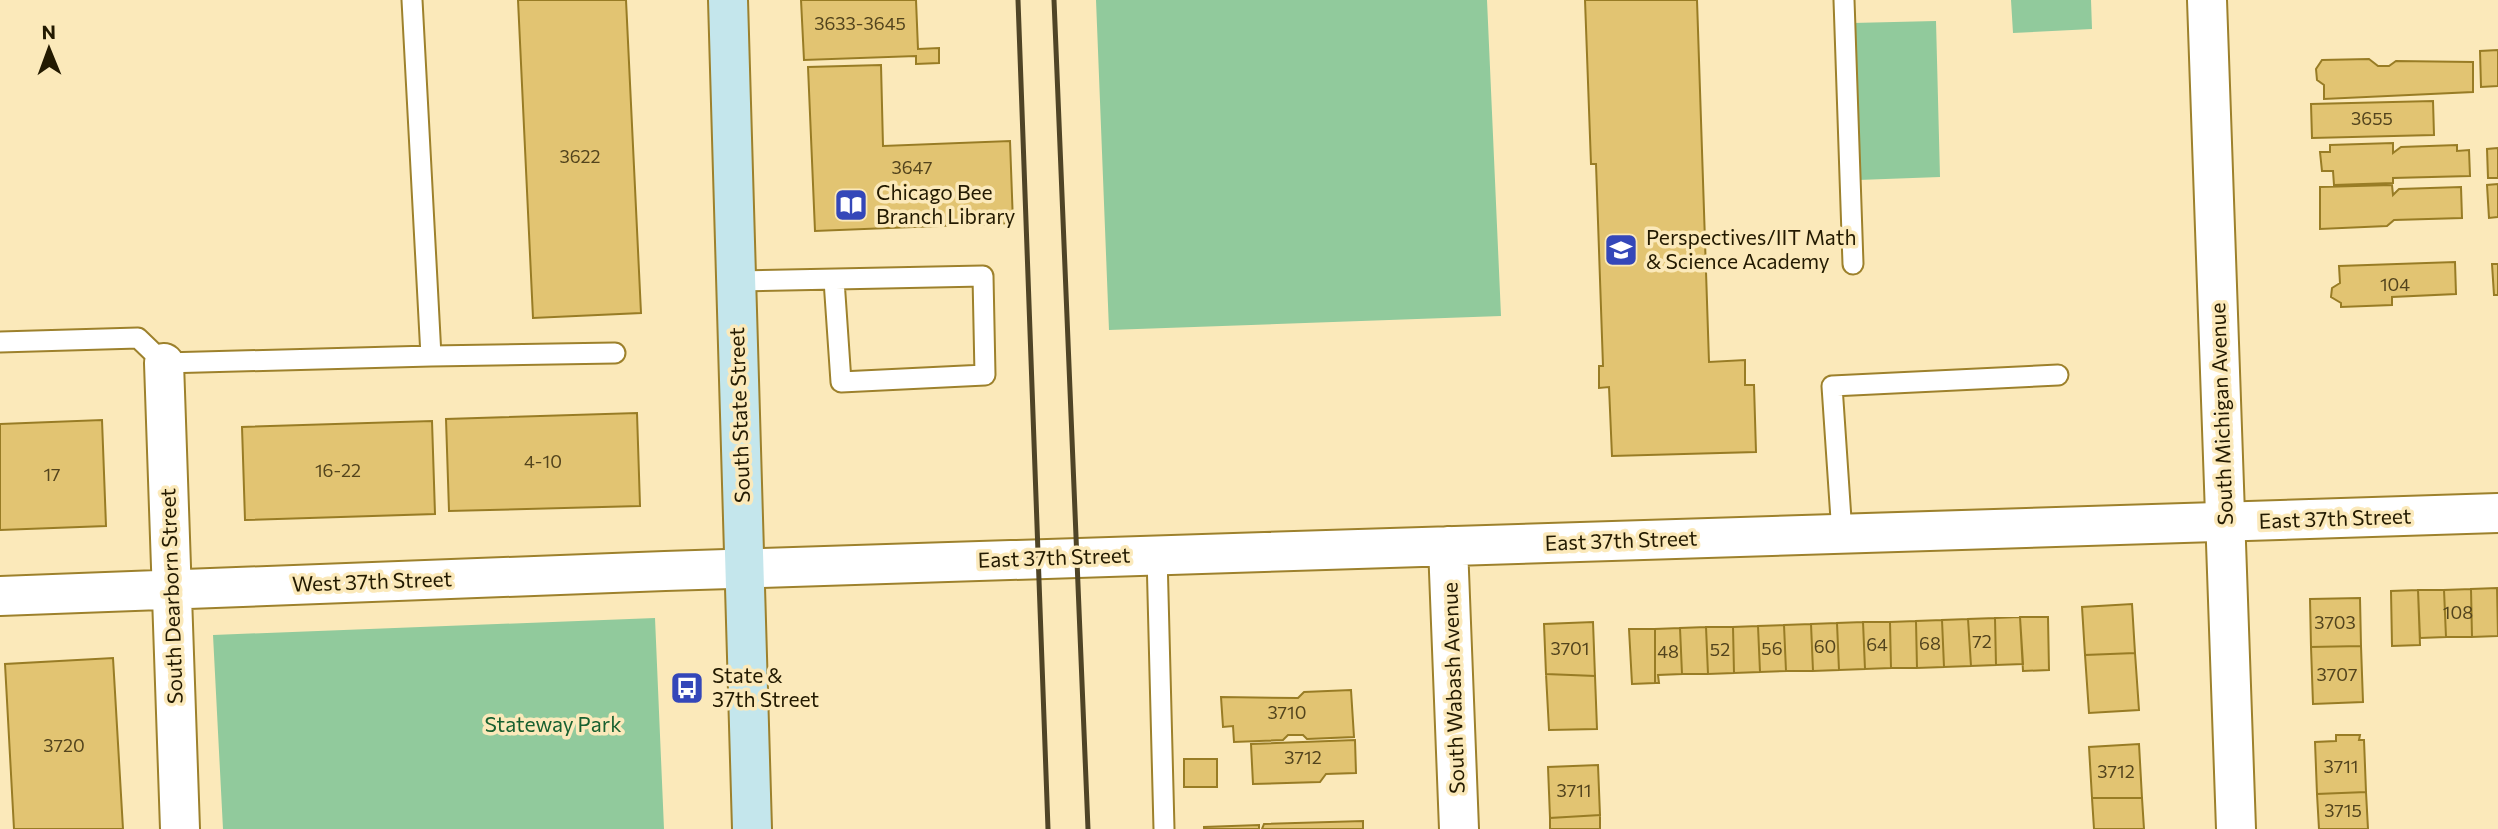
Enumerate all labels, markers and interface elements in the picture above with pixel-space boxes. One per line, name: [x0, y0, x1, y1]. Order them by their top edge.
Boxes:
house number: 3633-3645: [814, 12, 906, 34]
north arrow: [14, 14, 84, 84]
text: N: [41, 20, 56, 43]
house number: 3655: [2351, 107, 2393, 129]
house number: 3622: [559, 145, 601, 167]
house number: 3647: [891, 156, 933, 178]
place label: Chicago Bee Branch Library: [876, 179, 1016, 228]
library icon: Chicago Bee Branch Library: [832, 186, 870, 224]
place label: Perspectives/IIT Math & Science Academy: [1646, 224, 1857, 273]
school or university icon: Perspectives/IIT Math & Science Academy: [1602, 231, 1640, 269]
house number: 104: [2380, 273, 2410, 295]
street label: South Michigan Avenue: [2204, 302, 2237, 526]
street label: South State Street: [723, 327, 754, 503]
house number: 4-10: [524, 450, 562, 472]
house number: 16-22: [315, 459, 361, 481]
house number: 17: [43, 463, 61, 485]
street label: South Dearborn Street: [154, 488, 187, 704]
street label: East 37th Street: [2258, 502, 2412, 533]
street label: East 37th Street: [1544, 524, 1698, 555]
street label: East 37th Street: [977, 541, 1131, 572]
street label: West 37th Street: [291, 565, 452, 596]
street label: South Wabash Avenue: [1436, 582, 1469, 794]
house number: 108: [2443, 601, 2473, 623]
house number: 3703: [2314, 611, 2356, 633]
house number: 72: [1972, 630, 1992, 652]
house number: 68: [1919, 632, 1941, 654]
house number: 64: [1866, 633, 1888, 655]
house number: 60: [1814, 635, 1836, 657]
house number: 3701: [1550, 637, 1590, 659]
house number: 56: [1761, 637, 1783, 659]
house number: 52: [1710, 638, 1730, 660]
house number: 48: [1657, 640, 1679, 662]
place label: State & 37th Street: [712, 662, 819, 711]
house number: 3707: [2317, 663, 2357, 685]
bus stop icon: State & 37th Street: [668, 669, 706, 707]
house number: 3710: [1267, 701, 1307, 723]
park label: Stateway Park: [484, 711, 622, 736]
house number: 3720: [43, 734, 85, 756]
house number: 3712: [1284, 746, 1322, 768]
house number: 3711: [2323, 755, 2359, 777]
house number: 3712: [2097, 760, 2135, 782]
house number: 3711: [1556, 779, 1592, 801]
house number: 3715: [2324, 799, 2362, 821]

